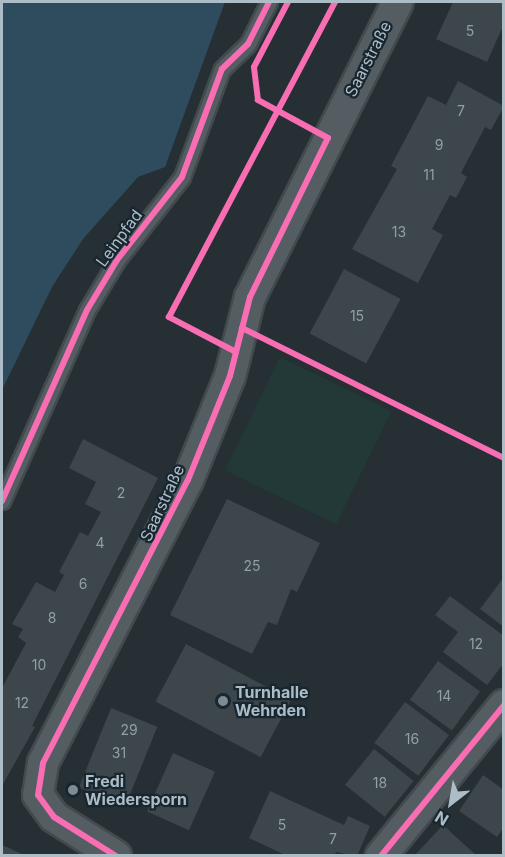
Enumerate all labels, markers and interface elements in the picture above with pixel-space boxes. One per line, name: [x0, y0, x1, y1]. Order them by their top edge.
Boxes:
street label: Saarstraße: [341, 18, 395, 100]
house number: 5: [466, 23, 474, 39]
house number: 7: [457, 103, 465, 119]
house number: 9: [435, 137, 443, 153]
house number: 11: [423, 167, 435, 183]
street label: Leinpfad: [92, 206, 146, 270]
house number: 13: [392, 224, 406, 240]
house number: 15: [350, 308, 364, 324]
street label: Saarstraße: [136, 462, 188, 544]
house number: 2: [117, 485, 125, 501]
house number: 4: [95, 535, 105, 551]
house number: 25: [243, 558, 261, 574]
house number: 6: [79, 576, 87, 592]
house number: 8: [48, 610, 56, 626]
house number: 12: [469, 636, 483, 652]
house number: 10: [32, 657, 46, 673]
place label: Turnhalle Wehrden: [235, 682, 309, 720]
house number: 14: [437, 688, 451, 704]
marker: Turnhalle Wehrden: [216, 694, 230, 708]
house number: 12: [15, 695, 29, 711]
house number: 29: [120, 722, 138, 738]
house number: 16: [405, 731, 419, 747]
house number: 31: [112, 745, 126, 761]
place label: Fredi Wiedersporn: [85, 771, 187, 809]
north arrow: [421, 773, 481, 833]
house number: 18: [373, 775, 387, 791]
marker: Fredi Wiedersporn: [66, 783, 80, 797]
text: N: [431, 807, 452, 830]
house number: 5: [278, 817, 286, 833]
house number: 7: [329, 831, 337, 847]

